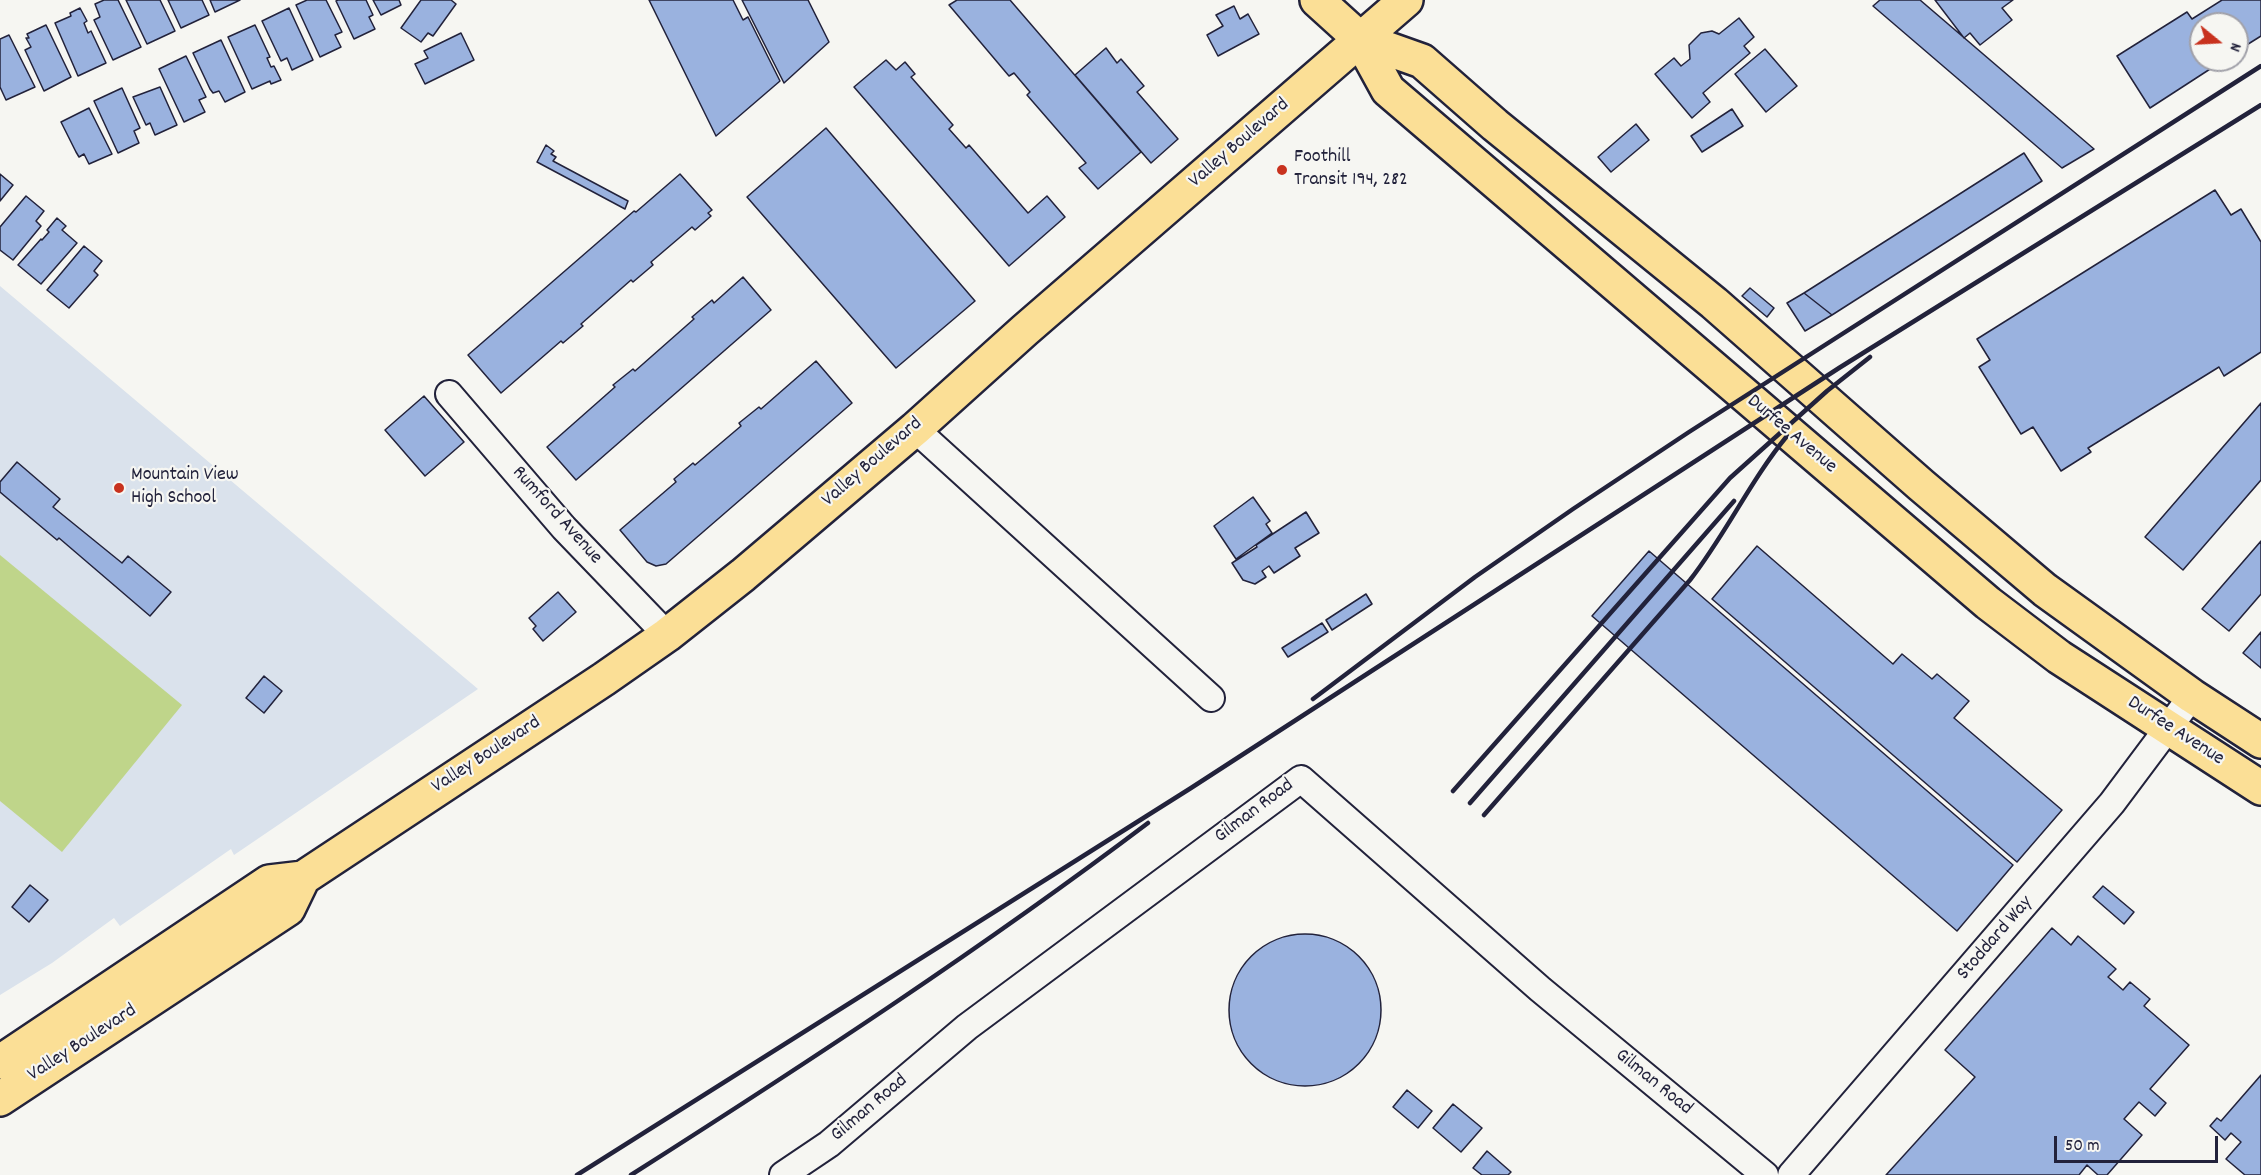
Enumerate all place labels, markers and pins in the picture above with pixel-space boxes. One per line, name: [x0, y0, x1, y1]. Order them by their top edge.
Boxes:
place label: Foothill Transit 194, 282: [1294, 146, 1408, 193]
marker: Foothill Transit 194, 282: [1275, 163, 1289, 177]
place label: Mountain View High School: [131, 464, 239, 511]
marker: Mountain View High School: [112, 481, 126, 495]

